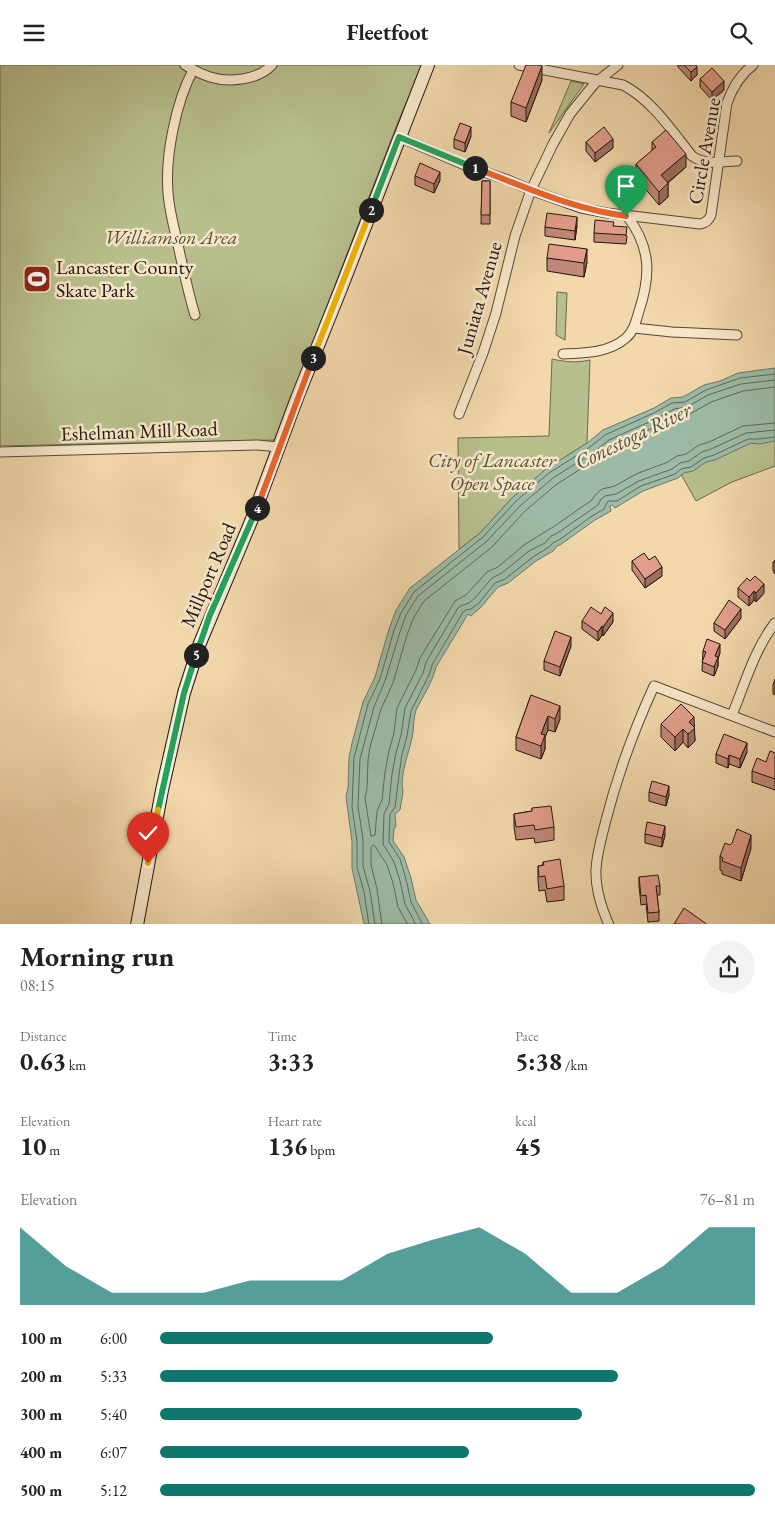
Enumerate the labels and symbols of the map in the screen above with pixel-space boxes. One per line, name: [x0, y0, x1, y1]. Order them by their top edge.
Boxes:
street label: Circle Avenue: [682, 95, 726, 206]
pin: 1: [462, 155, 488, 181]
pin: [605, 165, 647, 216]
pin: 2: [358, 197, 384, 223]
park label: Williamson Area: [104, 224, 238, 250]
street label: Juniata Avenue: [450, 238, 508, 359]
place label: Lancaster County Skate Park: [56, 254, 194, 303]
sports icon: Lancaster County Skate Park: [22, 264, 52, 294]
pin: 3: [300, 345, 326, 371]
water label: Conestoga River: [570, 395, 696, 475]
street label: Eshelman Mill Road: [60, 415, 219, 447]
park label: City of Lancaster Open Space: [428, 447, 557, 496]
pin: 4: [244, 495, 270, 521]
street label: Millport Road: [174, 518, 242, 631]
pin: 5: [184, 643, 208, 667]
pin: [127, 812, 169, 863]

